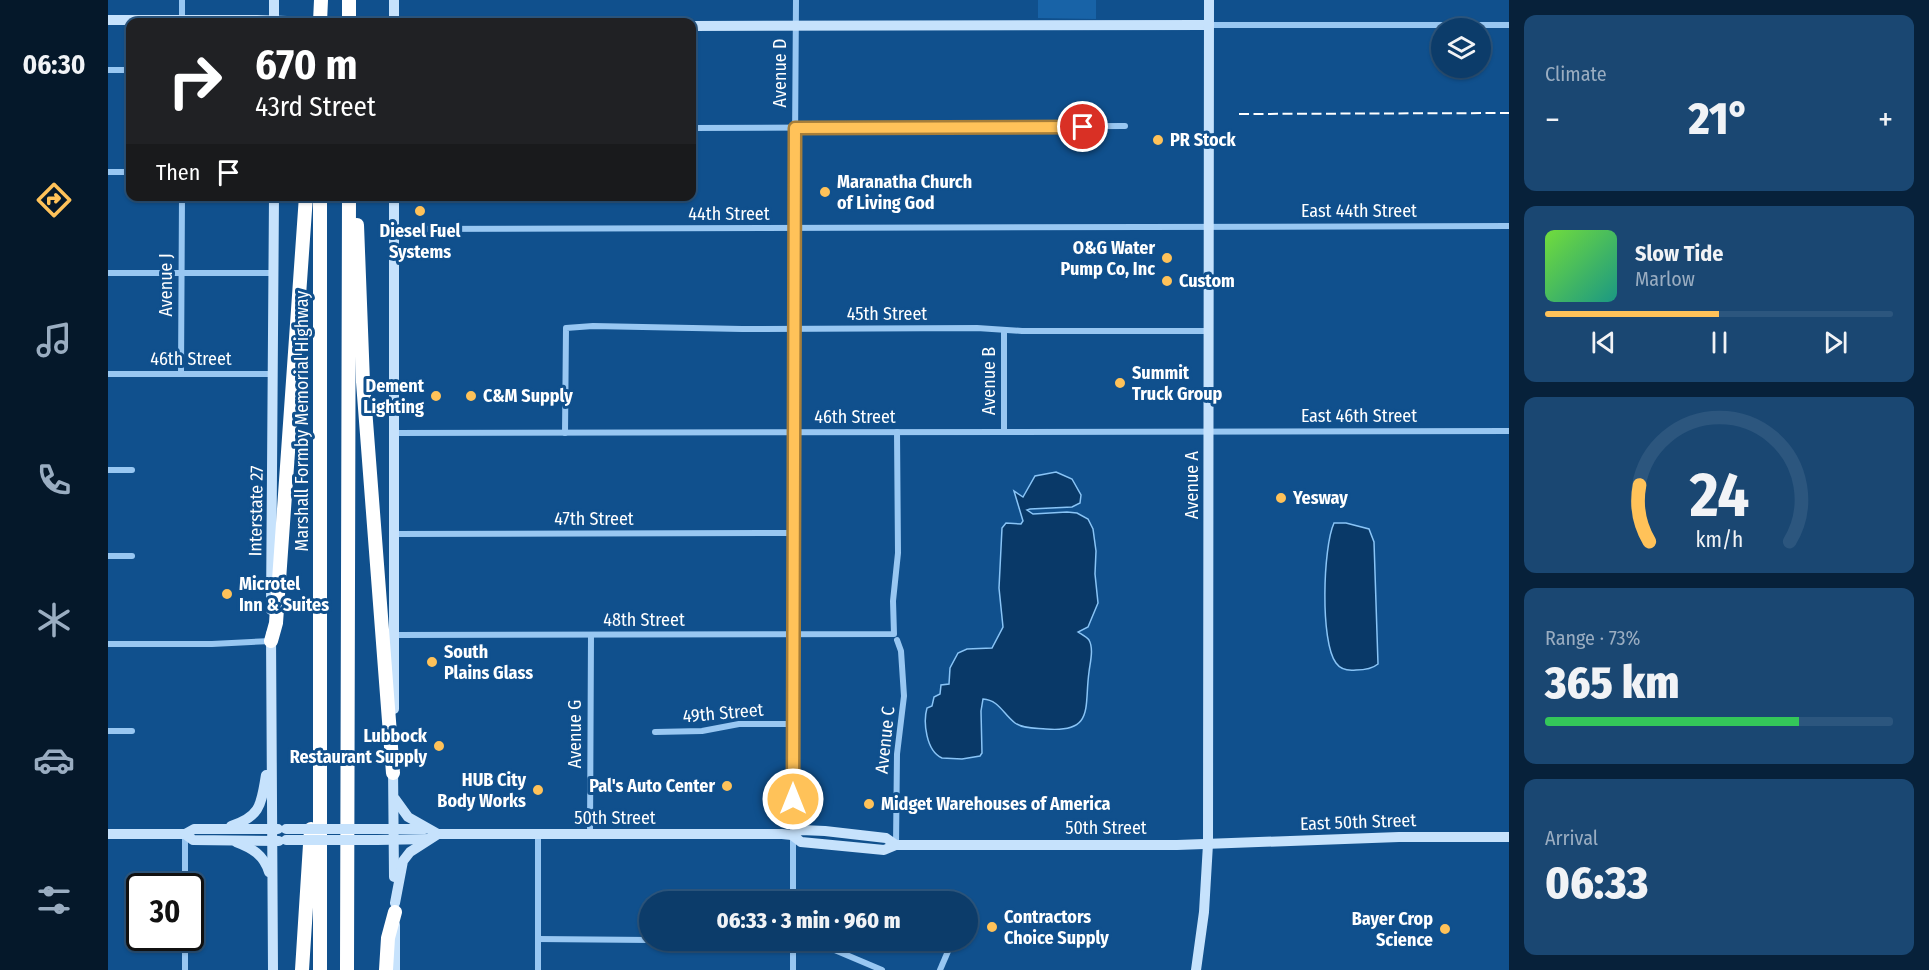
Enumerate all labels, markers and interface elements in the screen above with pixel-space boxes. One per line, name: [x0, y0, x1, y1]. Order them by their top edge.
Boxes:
map controls: [1431, 18, 1491, 78]
button: layers: [1431, 18, 1491, 78]
street label: Avenue D: [769, 39, 791, 107]
text: 670 m: [255, 40, 357, 90]
icon: right: [156, 42, 234, 120]
text: 06:30: [23, 49, 86, 81]
text: Climate: [1545, 62, 1607, 86]
text: 43rd Street: [255, 91, 376, 123]
text: 21°: [1688, 92, 1749, 146]
text: −: [1545, 100, 1560, 140]
text: +: [1878, 100, 1893, 140]
pin: [1057, 101, 1108, 152]
icon: arrive: [1066, 110, 1099, 143]
place label: PR Stock: [1170, 129, 1236, 151]
marker: PR Stock: [1151, 133, 1165, 147]
icon: arrive: [212, 156, 245, 189]
text: Then: [156, 159, 200, 186]
place label: Maranatha Church of Living God: [837, 171, 972, 214]
icon: directions: [33, 179, 75, 221]
marker: Maranatha Church of Living God: [818, 185, 832, 199]
street label: East 44th Street: [1301, 200, 1417, 222]
street label: 44th Street: [688, 203, 770, 225]
marker: Diesel Fuel Systems: [413, 204, 427, 218]
place label: Diesel Fuel Systems: [380, 220, 461, 263]
place label: O&G Water Pump Co, Inc: [1061, 237, 1155, 280]
text: Slow Tide: [1635, 240, 1723, 267]
marker: O&G Water Pump Co, Inc: [1160, 251, 1174, 265]
street label: Avenue J: [155, 253, 177, 317]
text: Marlow: [1635, 267, 1695, 291]
place label: Custom: [1179, 270, 1235, 292]
marker: Custom: [1160, 274, 1174, 288]
street label: Marshall Formby Memorial Highway: [291, 291, 313, 551]
street label: 45th Street: [847, 303, 927, 325]
icon: music: [33, 319, 75, 361]
icon: previous: [1587, 326, 1620, 359]
icon: pause: [1703, 326, 1736, 359]
icon: next: [1819, 326, 1852, 359]
street label: Avenue B: [978, 347, 1000, 415]
street label: 46th Street: [150, 348, 232, 370]
place label: Summit Truck Group: [1132, 362, 1223, 405]
place label: Dement Lighting: [363, 375, 425, 418]
marker: Summit Truck Group: [1113, 376, 1127, 390]
place label: C&M Supply: [483, 385, 573, 407]
marker: Dement Lighting: [429, 389, 443, 403]
marker: C&M Supply: [464, 389, 478, 403]
street label: East 46th Street: [1301, 405, 1417, 427]
street label: 46th Street: [814, 406, 896, 428]
street label: Avenue A: [1181, 451, 1203, 519]
text: 24: [1688, 458, 1749, 533]
icon: phone: [33, 459, 75, 501]
street label: Interstate 27: [244, 465, 268, 557]
place label: Yesway: [1292, 487, 1348, 509]
marker: Yesway: [1274, 491, 1288, 505]
street label: 47th Street: [554, 508, 634, 530]
text: km/h: [1695, 527, 1743, 553]
place label: Microtel Inn & Suites: [239, 573, 329, 616]
marker: Microtel Inn & Suites: [220, 587, 234, 601]
icon: climate: [33, 599, 75, 641]
street label: 48th Street: [603, 609, 685, 631]
text: Range · 73%: [1545, 626, 1641, 650]
place label: South Plains Glass: [444, 641, 533, 684]
marker: South Plains Glass: [425, 655, 439, 669]
text: 365 km: [1545, 656, 1680, 710]
street label: 49th Street: [682, 699, 764, 727]
street label: Avenue G: [564, 700, 586, 768]
street label: Avenue C: [871, 705, 899, 775]
place label: Lubbock Restaurant Supply: [290, 725, 428, 768]
icon: car: [33, 739, 75, 781]
marker: Lubbock Restaurant Supply: [432, 739, 446, 753]
position arrow: [761, 767, 825, 831]
place label: HUB City Body Works: [437, 769, 526, 812]
place label: Pal's Auto Center: [589, 775, 715, 797]
marker: Pal's Auto Center: [720, 779, 734, 793]
marker: HUB City Body Works: [531, 783, 545, 797]
place label: Midget Warehouses of America: [881, 793, 1111, 815]
marker: Midget Warehouses of America: [862, 797, 876, 811]
street label: 50th Street: [574, 807, 656, 829]
street label: East 50th Street: [1300, 809, 1417, 835]
street label: 50th Street: [1065, 817, 1147, 839]
text: Arrival: [1545, 826, 1598, 850]
text: 06:33: [1545, 856, 1648, 910]
speed limit sign: 30: [126, 873, 204, 951]
icon: filters: [33, 879, 75, 921]
place label: Contractors Choice Supply: [1004, 906, 1109, 949]
text: 06:33 · 3 min · 960 m: [717, 907, 900, 934]
place label: Bayer Crop Science: [1352, 908, 1433, 951]
marker: Contractors Choice Supply: [985, 920, 999, 934]
marker: Bayer Crop Science: [1438, 922, 1452, 936]

